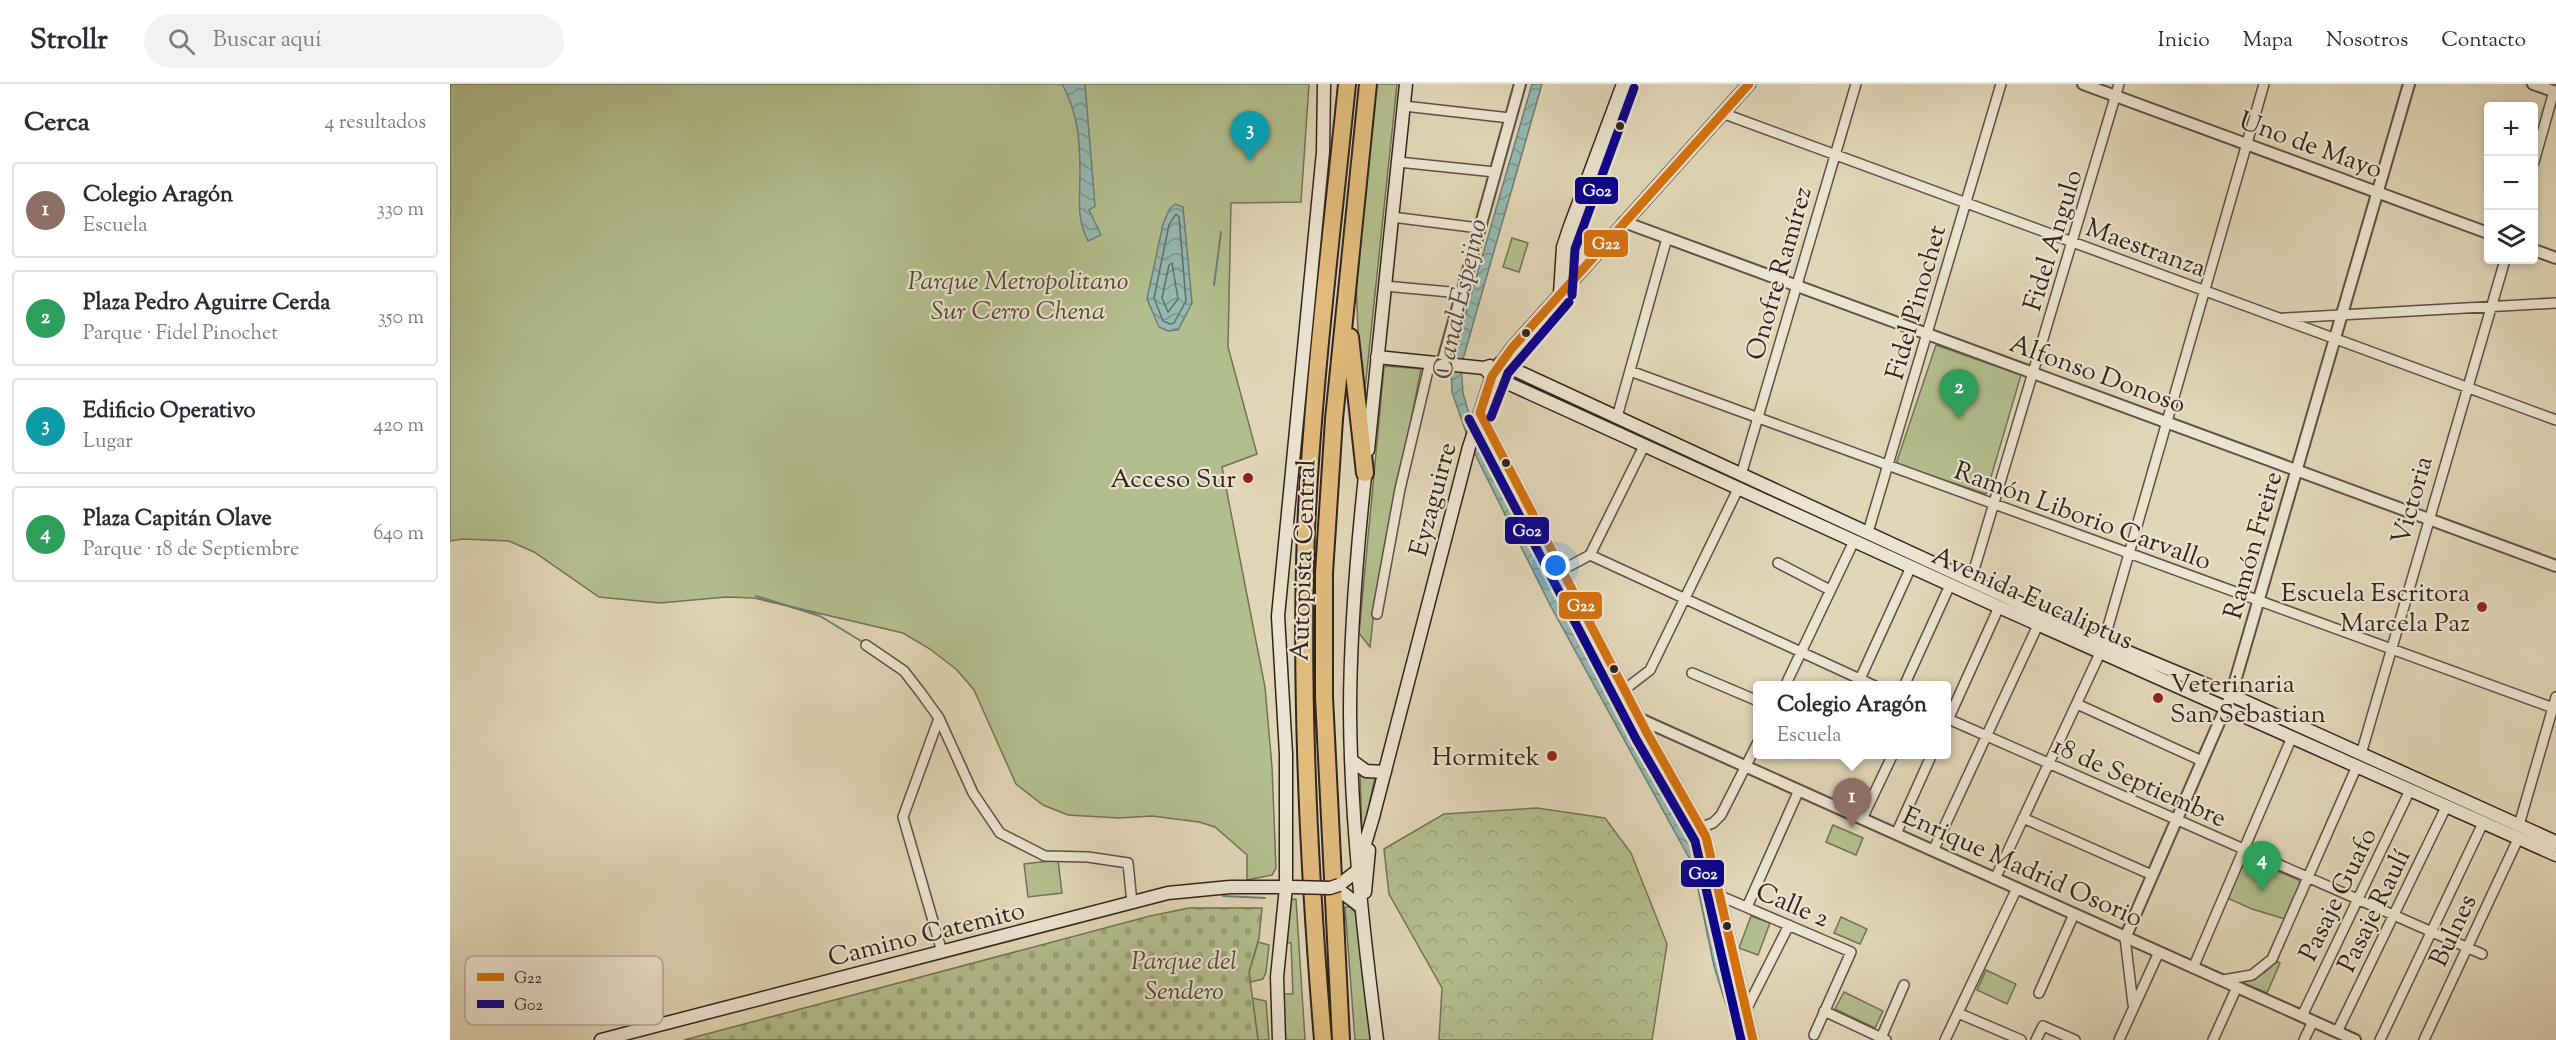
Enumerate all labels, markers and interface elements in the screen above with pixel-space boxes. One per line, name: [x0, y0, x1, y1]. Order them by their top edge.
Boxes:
search box: [144, 14, 564, 68]
text: Strollr: [30, 21, 108, 61]
icon: search: [165, 25, 198, 58]
text: Buscar aquí: [213, 25, 322, 57]
text: Inicio: [2158, 26, 2210, 56]
text: Mapa: [2243, 26, 2293, 56]
text: Nosotros: [2326, 26, 2408, 56]
text: Contacto: [2441, 26, 2526, 56]
map controls: [2484, 102, 2538, 264]
button: +: [2484, 102, 2538, 156]
street label: Uno de Mayo: [2233, 103, 2387, 189]
text: Cerca: [24, 105, 90, 142]
text: 4 resultados: [324, 109, 426, 138]
pin: 3: [1230, 112, 1270, 161]
unlabelled marker: [1614, 120, 1626, 132]
button: −: [2484, 156, 2538, 210]
street label: Fidel Angulo: [2015, 166, 2093, 316]
line badge: G02: [1574, 176, 1619, 205]
text: Colegio Aragón: [83, 180, 233, 212]
text: G02: [1583, 181, 1612, 204]
street label: Onofre Ramírez: [1738, 182, 1823, 365]
text: 1: [42, 196, 49, 225]
text: 330 m: [377, 196, 424, 225]
street label: Maestranza: [2080, 210, 2211, 288]
button: layers: [2484, 210, 2538, 264]
text: Escuela: [83, 212, 148, 241]
water label: Canal Espejino: [1424, 215, 1499, 384]
street label: Fidel Pinochet: [1878, 221, 1957, 384]
line badge: G22: [1583, 229, 1629, 258]
text: G22: [1592, 234, 1621, 257]
park label: Parque Metropolitano Sur Cerro Chena: [908, 264, 1128, 331]
text: Plaza Pedro Aguirre Cerda: [83, 288, 330, 320]
text: 2: [41, 304, 50, 333]
text: 350 m: [378, 304, 424, 333]
text: Parque · Fidel Pinochet: [83, 320, 278, 349]
street label: Alfonso Donoso: [2004, 326, 2190, 424]
unlabelled marker: [1520, 327, 1532, 339]
pin: 2: [1940, 370, 1978, 419]
text: Edificio Operativo: [83, 396, 256, 428]
text: 3: [41, 412, 50, 441]
text: 420 m: [373, 412, 424, 441]
text: Lugar: [83, 428, 133, 457]
street label: Eyzaguirre: [1401, 439, 1467, 561]
street label: Victoria: [2383, 452, 2444, 549]
street label: Ramón Liborio Carvallo: [1948, 454, 2216, 581]
unlabelled marker: [1500, 457, 1512, 469]
street label: Autopista Central: [1282, 459, 1327, 662]
place label: Acceso Sur: [1110, 462, 1236, 499]
street label: Ramón Freire: [2216, 468, 2293, 624]
marker: Acceso Sur: [1241, 471, 1255, 485]
text: Plaza Capitán Olave: [83, 504, 272, 536]
line badge: G02: [1504, 516, 1550, 545]
text: 4: [40, 520, 51, 549]
text: 640 m: [373, 520, 424, 549]
text: G02: [1513, 521, 1542, 544]
text: Parque · 18 de Septiembre: [83, 536, 299, 565]
street label: Avenida Eucaliptus: [1925, 538, 2139, 660]
your location: [1541, 551, 1570, 580]
place label: Escuela Escritora Marcela Paz: [2281, 576, 2470, 643]
line badge: G22: [1558, 591, 1603, 620]
text: G22: [1567, 596, 1596, 619]
marker: Escuela Escritora Marcela Paz: [2475, 600, 2489, 614]
unlabelled marker: [1608, 663, 1620, 675]
place label: Veterinaria San Sebastian: [2170, 667, 2326, 734]
popup: [1753, 681, 1951, 759]
text: Colegio Aragón: [1777, 690, 1927, 722]
marker: Veterinaria San Sebastian: [2151, 691, 2165, 705]
text: Escuela: [1777, 722, 1842, 751]
street label: 18 de Septiembre: [2046, 728, 2232, 838]
place label: Hormitek: [1432, 740, 1540, 777]
marker: Hormitek: [1545, 749, 1559, 763]
pin: 1: [1832, 778, 1872, 828]
street label: Enrique Madrid Osorio: [1896, 799, 2148, 938]
street label: Pasaje Guafo: [2291, 822, 2387, 968]
pin: 4: [2242, 842, 2282, 891]
street label: Pasaje Raulí: [2329, 843, 2421, 979]
line badge: G02: [1680, 859, 1725, 888]
text: G02: [1689, 864, 1718, 887]
street label: Calle 2: [1750, 874, 1835, 938]
street label: Bulnes: [2421, 889, 2487, 973]
street label: Camino Catemito: [824, 893, 1029, 978]
unlabelled marker: [1721, 920, 1733, 932]
park label: Parque del Sendero: [1131, 944, 1237, 1011]
legend: [465, 956, 663, 1025]
text: G22: [514, 968, 543, 991]
text: G02: [514, 995, 543, 1018]

